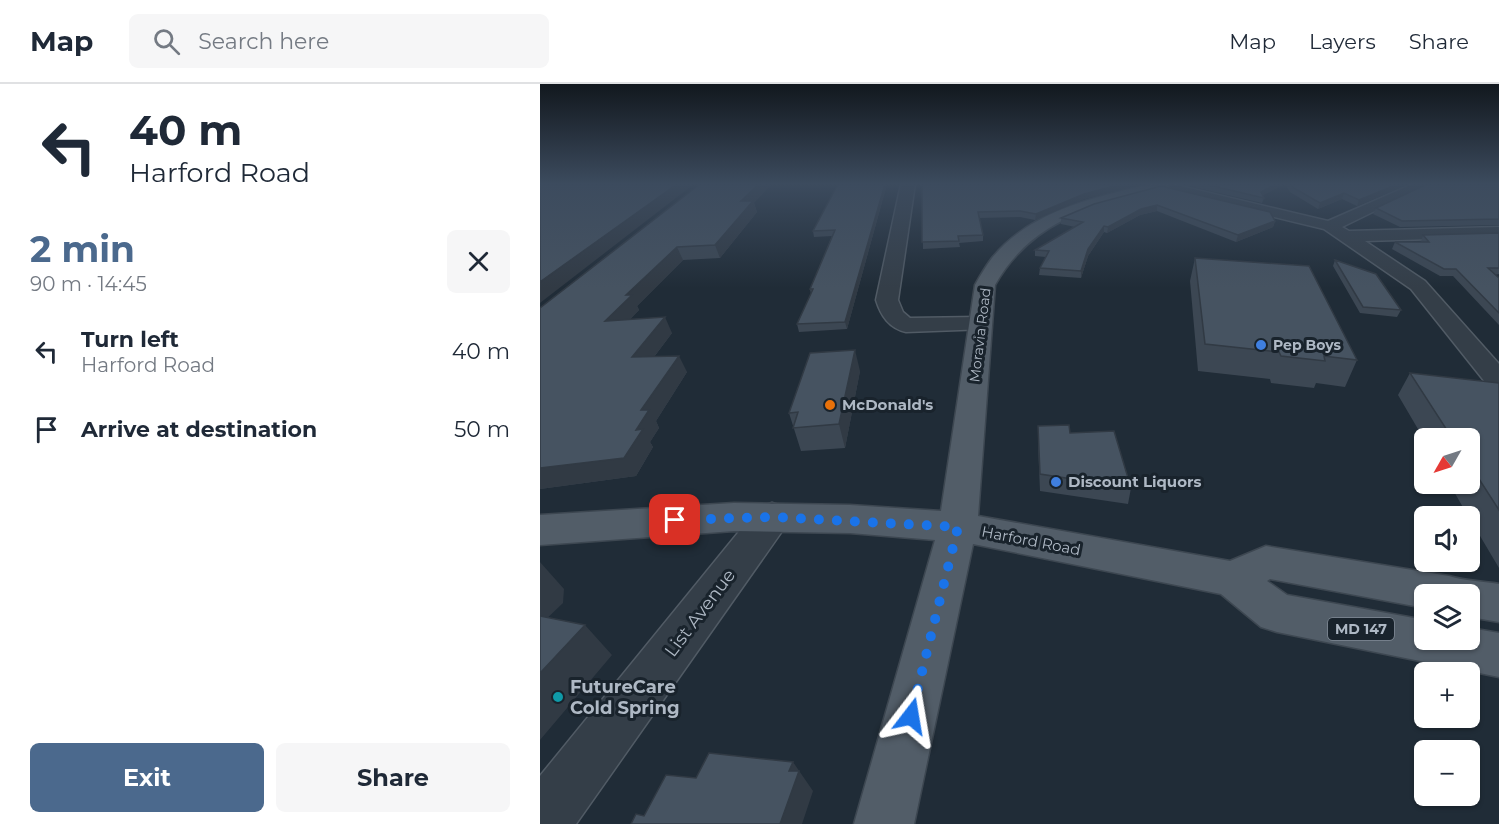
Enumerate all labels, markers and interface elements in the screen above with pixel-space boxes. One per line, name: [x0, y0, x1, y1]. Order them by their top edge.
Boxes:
search box: [129, 14, 549, 68]
text: Map: [30, 24, 93, 58]
icon: search: [150, 25, 183, 58]
text: Search here: [198, 28, 329, 55]
text: Map: [1229, 29, 1276, 54]
text: Layers: [1309, 29, 1376, 54]
text: Share: [1409, 29, 1469, 54]
text: 40 m: [129, 104, 242, 156]
icon: left: [30, 108, 108, 186]
text: Harford Road: [129, 156, 310, 189]
text: 2 min: [30, 227, 135, 271]
button: close: [447, 230, 510, 293]
text: 90 m · 14:45: [30, 272, 147, 296]
street label: Moravia Road: [965, 287, 995, 383]
text: Turn left: [81, 326, 179, 353]
icon: left: [30, 335, 63, 368]
place label: Pep Boys: [1273, 336, 1341, 354]
text: 40 m: [452, 338, 510, 365]
marker: Pep Boys: [1254, 338, 1268, 352]
text: Harford Road: [81, 353, 215, 377]
place label: McDonald's: [842, 395, 933, 414]
marker: McDonald's: [823, 398, 837, 412]
icon: arrive: [30, 413, 63, 446]
text: Arrive at destination: [81, 416, 317, 443]
text: 50 m: [454, 416, 510, 443]
north arrow: [1414, 428, 1480, 494]
map controls: [1414, 428, 1480, 806]
place label: Discount Liquors: [1068, 472, 1201, 491]
marker: Discount Liquors: [1049, 475, 1063, 489]
pin: [649, 494, 700, 545]
icon: arrive: [658, 503, 691, 536]
button: sound: [1414, 506, 1480, 572]
street label: Harford Road: [980, 522, 1082, 559]
street label: List Avenue: [660, 565, 740, 661]
button: layers: [1414, 584, 1480, 650]
road number: MD 147: [1328, 618, 1394, 640]
button: +: [1414, 662, 1480, 728]
place label: FutureCare Cold Spring: [570, 676, 680, 719]
position arrow: [879, 684, 943, 748]
marker: FutureCare Cold Spring: [551, 690, 565, 704]
button: −: [1414, 740, 1480, 806]
button: Exit: [30, 743, 264, 812]
button: Share: [276, 743, 510, 812]

